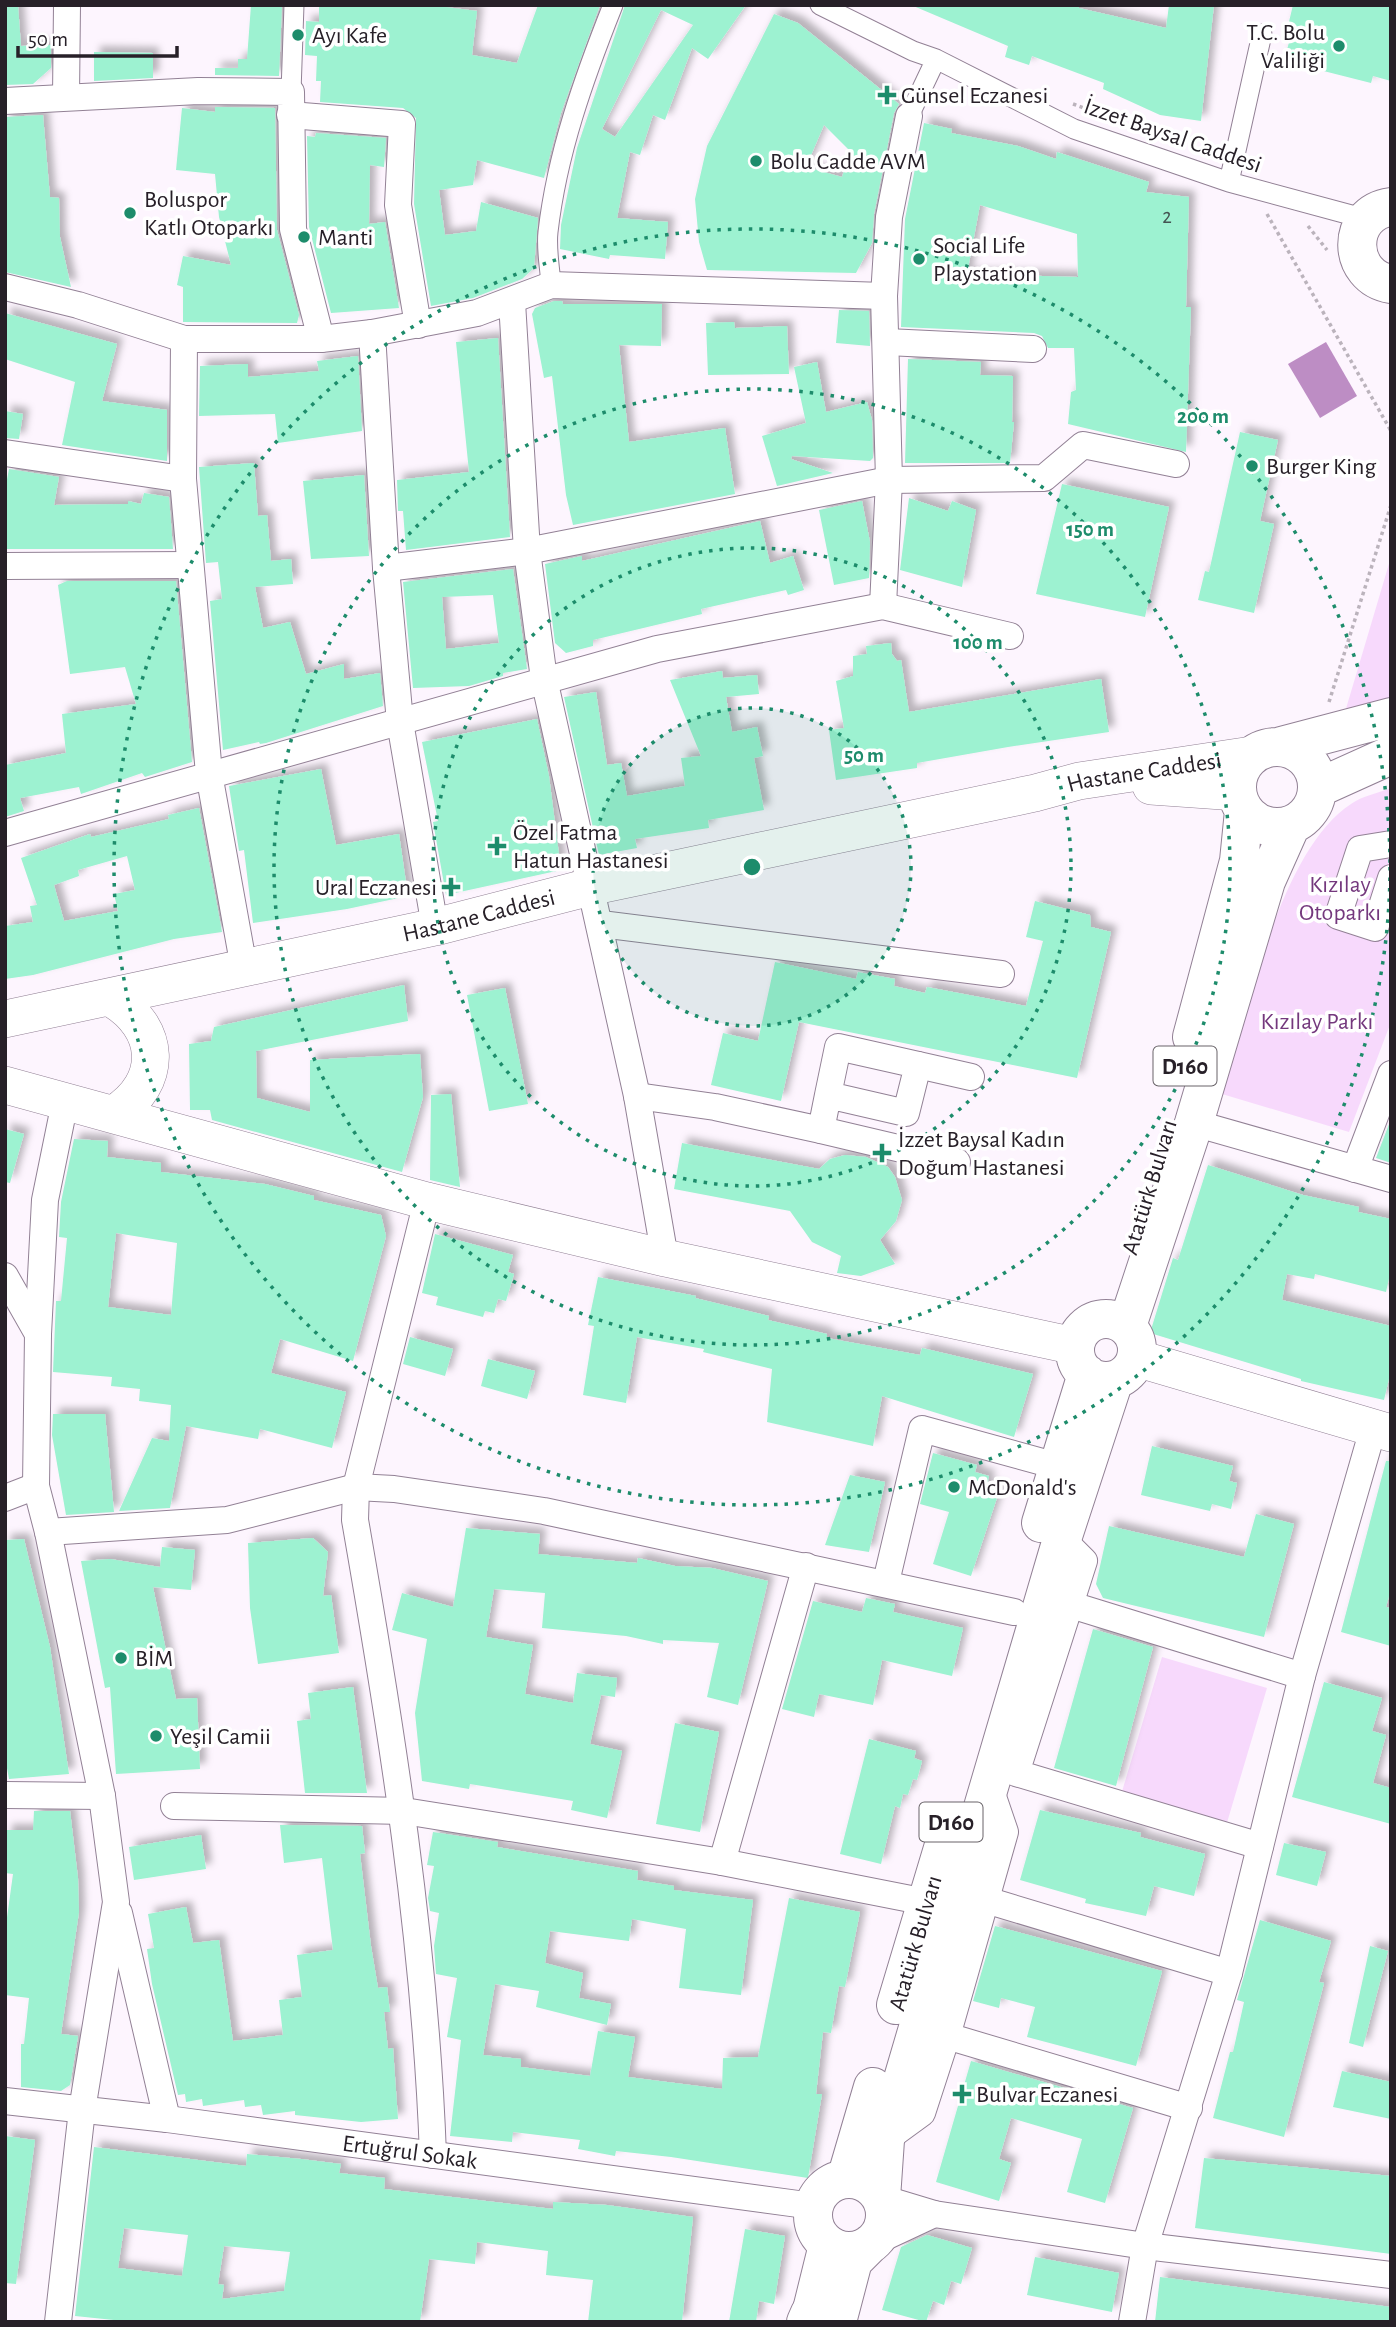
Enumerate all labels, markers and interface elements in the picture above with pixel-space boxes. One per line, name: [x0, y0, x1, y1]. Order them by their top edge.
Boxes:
scale bar: [18, 14, 177, 58]
place label: T.C. Bolu Valiliği: [1246, 21, 1325, 73]
place label: Ayı Kafe: [312, 24, 387, 48]
marker: Ayı Kafe: [290, 27, 306, 43]
text: 50 m: [28, 29, 68, 50]
marker: T.C. Bolu Valiliği: [1331, 38, 1347, 54]
place label: Günsel Eczanesi: [901, 84, 1048, 108]
marker: Günsel Eczanesi: [879, 87, 895, 103]
street label: İzzet Baysal Caddesi: [1081, 93, 1265, 178]
place label: Bolu Cadde AVM: [770, 150, 926, 174]
marker: Bolu Cadde AVM: [748, 153, 764, 169]
place label: Boluspor Katlı Otoparkı: [144, 188, 273, 240]
marker: Boluspor Katlı Otoparkı: [122, 205, 138, 221]
house number: 2: [1162, 206, 1172, 227]
place label: Manti: [318, 226, 373, 250]
marker: Manti: [296, 229, 312, 245]
place label: Social Life Playstation: [933, 234, 1037, 286]
marker: Social Life Playstation: [911, 251, 927, 267]
text: 200 m: [1177, 406, 1229, 427]
place label: Burger King: [1266, 455, 1376, 479]
marker: Burger King: [1244, 458, 1260, 474]
text: 150 m: [1066, 519, 1114, 540]
text: 100 m: [953, 632, 1003, 653]
text: 50 m: [844, 745, 884, 766]
street label: Hastane Caddesi: [1064, 749, 1223, 797]
place label: Özel Fatma Hatun Hastanesi: [513, 820, 669, 873]
marker: Özel Fatma Hatun Hastanesi: [487, 836, 507, 856]
centre of rings: [740, 855, 764, 879]
park label: Kızılay Otoparkı: [1299, 873, 1381, 925]
place label: Ural Eczanesi: [315, 876, 437, 900]
marker: Ural Eczanesi: [443, 879, 459, 895]
street label: Hastane Caddesi: [401, 886, 558, 947]
park label: Kızılay Parkı: [1261, 1010, 1373, 1034]
road number: D160: [1154, 1046, 1216, 1086]
street label: Atatürk Bulvarı: [1118, 1117, 1182, 1258]
place label: İzzet Baysal Kadın Doğum Hastanesi: [898, 1127, 1065, 1180]
marker: İzzet Baysal Kadın Doğum Hastanesi: [872, 1143, 892, 1163]
place label: McDonald's: [968, 1476, 1077, 1500]
marker: McDonald's: [946, 1479, 962, 1495]
place label: BİM: [135, 1646, 173, 1671]
marker: BİM: [113, 1650, 129, 1666]
place label: Yeşil Camii: [170, 1725, 271, 1749]
marker: Yeşil Camii: [148, 1728, 164, 1744]
road number: D160: [920, 1802, 982, 1842]
street label: Atatürk Bulvarı: [885, 1873, 947, 2014]
place label: Bulvar Eczanesi: [976, 2083, 1118, 2107]
marker: Bulvar Eczanesi: [954, 2086, 970, 2102]
street label: Ertuğrul Sokak: [341, 2132, 479, 2174]

